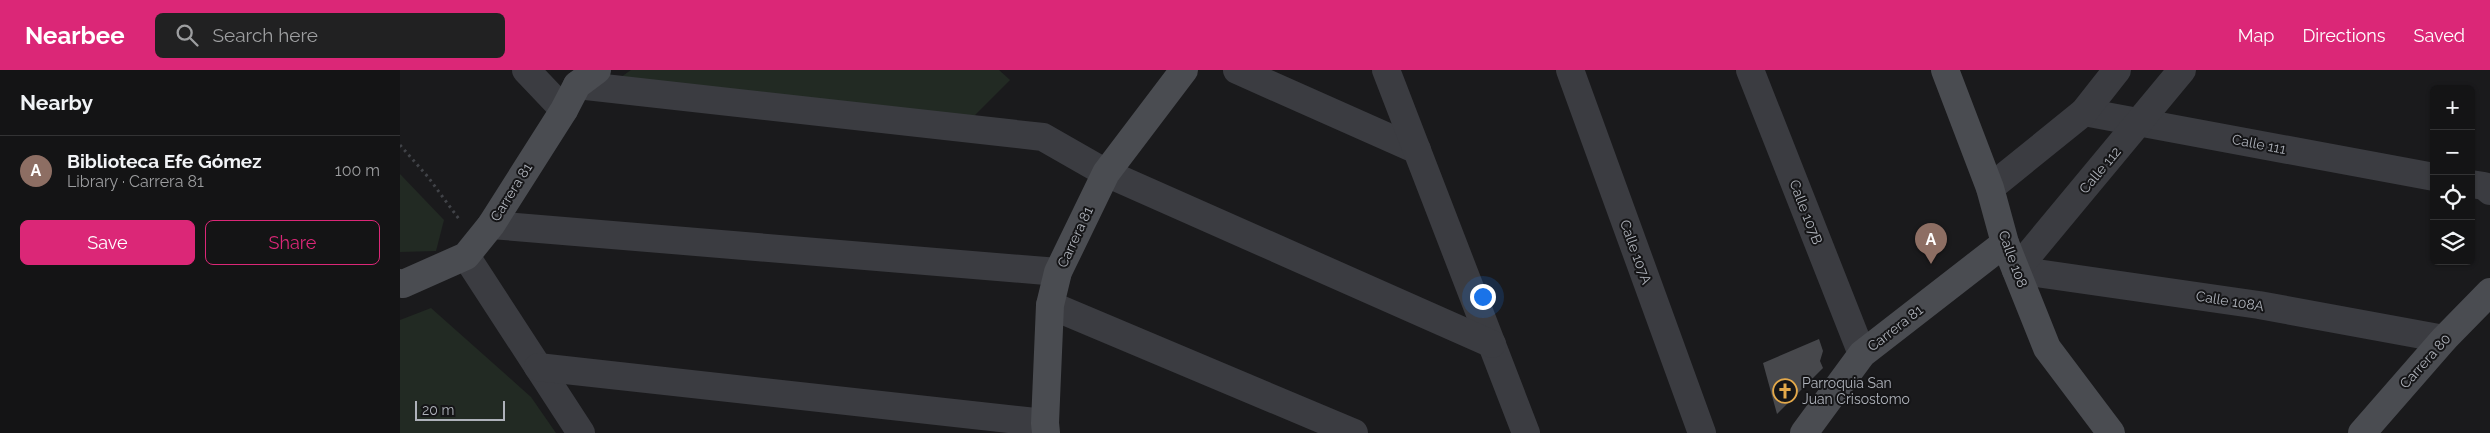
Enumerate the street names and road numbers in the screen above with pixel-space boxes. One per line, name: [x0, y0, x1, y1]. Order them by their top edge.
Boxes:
street label: Calle 111: [2231, 131, 2287, 157]
street label: Calle 112: [2076, 143, 2124, 197]
street label: Carrera 81: [487, 160, 535, 224]
street label: Calle 107B: [1786, 177, 1826, 247]
street label: Carrera 81: [1054, 204, 1096, 270]
street label: Calle 107A: [1617, 218, 1655, 287]
street label: Calle 108: [1995, 228, 2031, 290]
street label: Calle 108A: [2195, 288, 2266, 314]
street label: Carrera 81: [1864, 302, 1926, 354]
street label: Carrera 80: [2396, 330, 2454, 392]

